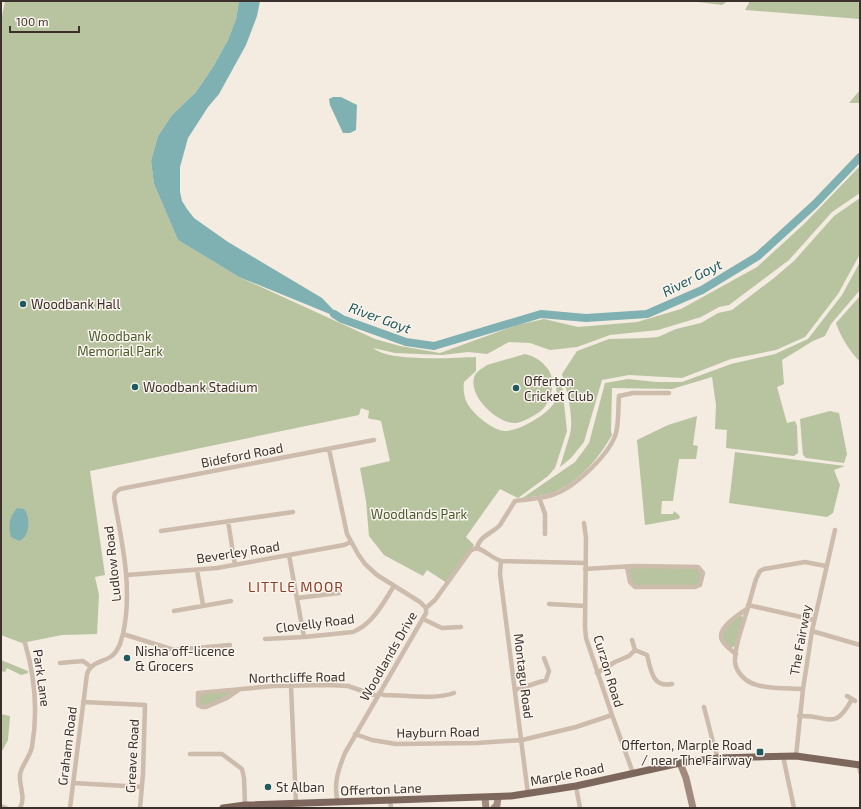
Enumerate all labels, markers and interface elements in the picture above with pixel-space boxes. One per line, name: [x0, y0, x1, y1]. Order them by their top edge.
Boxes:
scale bar: [10, 8, 79, 34]
text: 100 m: [16, 14, 48, 28]
water label: River Goyt: [659, 255, 725, 300]
place label: Woodbank Hall: [31, 296, 120, 312]
water label: River Goyt: [347, 298, 414, 337]
marker: Woodbank Hall: [18, 299, 28, 309]
park label: Woodbank Memorial Park: [77, 328, 163, 359]
place label: Offerton Cricket Club: [524, 373, 594, 404]
place label: Woodbank Stadium: [143, 379, 258, 395]
marker: Woodbank Stadium: [130, 382, 140, 392]
marker: Offerton Cricket Club: [511, 383, 521, 393]
street label: Bideford Road: [200, 439, 284, 471]
park label: Woodlands Park: [371, 506, 468, 522]
street label: Ludlow Road: [100, 525, 124, 603]
street label: Beverley Road: [195, 538, 281, 566]
district label: LITTLE MOOR: [248, 578, 344, 595]
street label: The Fairway: [786, 603, 814, 677]
street label: Woodlands Drive: [356, 608, 420, 704]
street label: Clovelly Road: [275, 610, 355, 636]
street label: Montagu Road: [511, 632, 537, 720]
street label: Curzon Road: [590, 633, 628, 709]
place label: Nisha off-licence & Grocers: [135, 643, 235, 674]
street label: Park Lane: [30, 648, 54, 708]
marker: Nisha off-licence & Grocers: [122, 653, 132, 663]
street label: Northcliffe Road: [249, 668, 345, 686]
street label: Graham Road: [54, 706, 80, 786]
street label: Greave Road: [122, 719, 142, 793]
street label: Hayburn Road: [396, 723, 480, 741]
place label: Offerton, Marple Road / near The Fairway: [621, 737, 752, 768]
marker: Offerton, Marple Road / near The Fairway: [755, 747, 765, 757]
street label: Marple Road: [529, 759, 605, 789]
place label: St Alban: [276, 779, 325, 795]
street label: Offerton Lane: [340, 780, 422, 798]
marker: St Alban: [263, 782, 273, 792]

